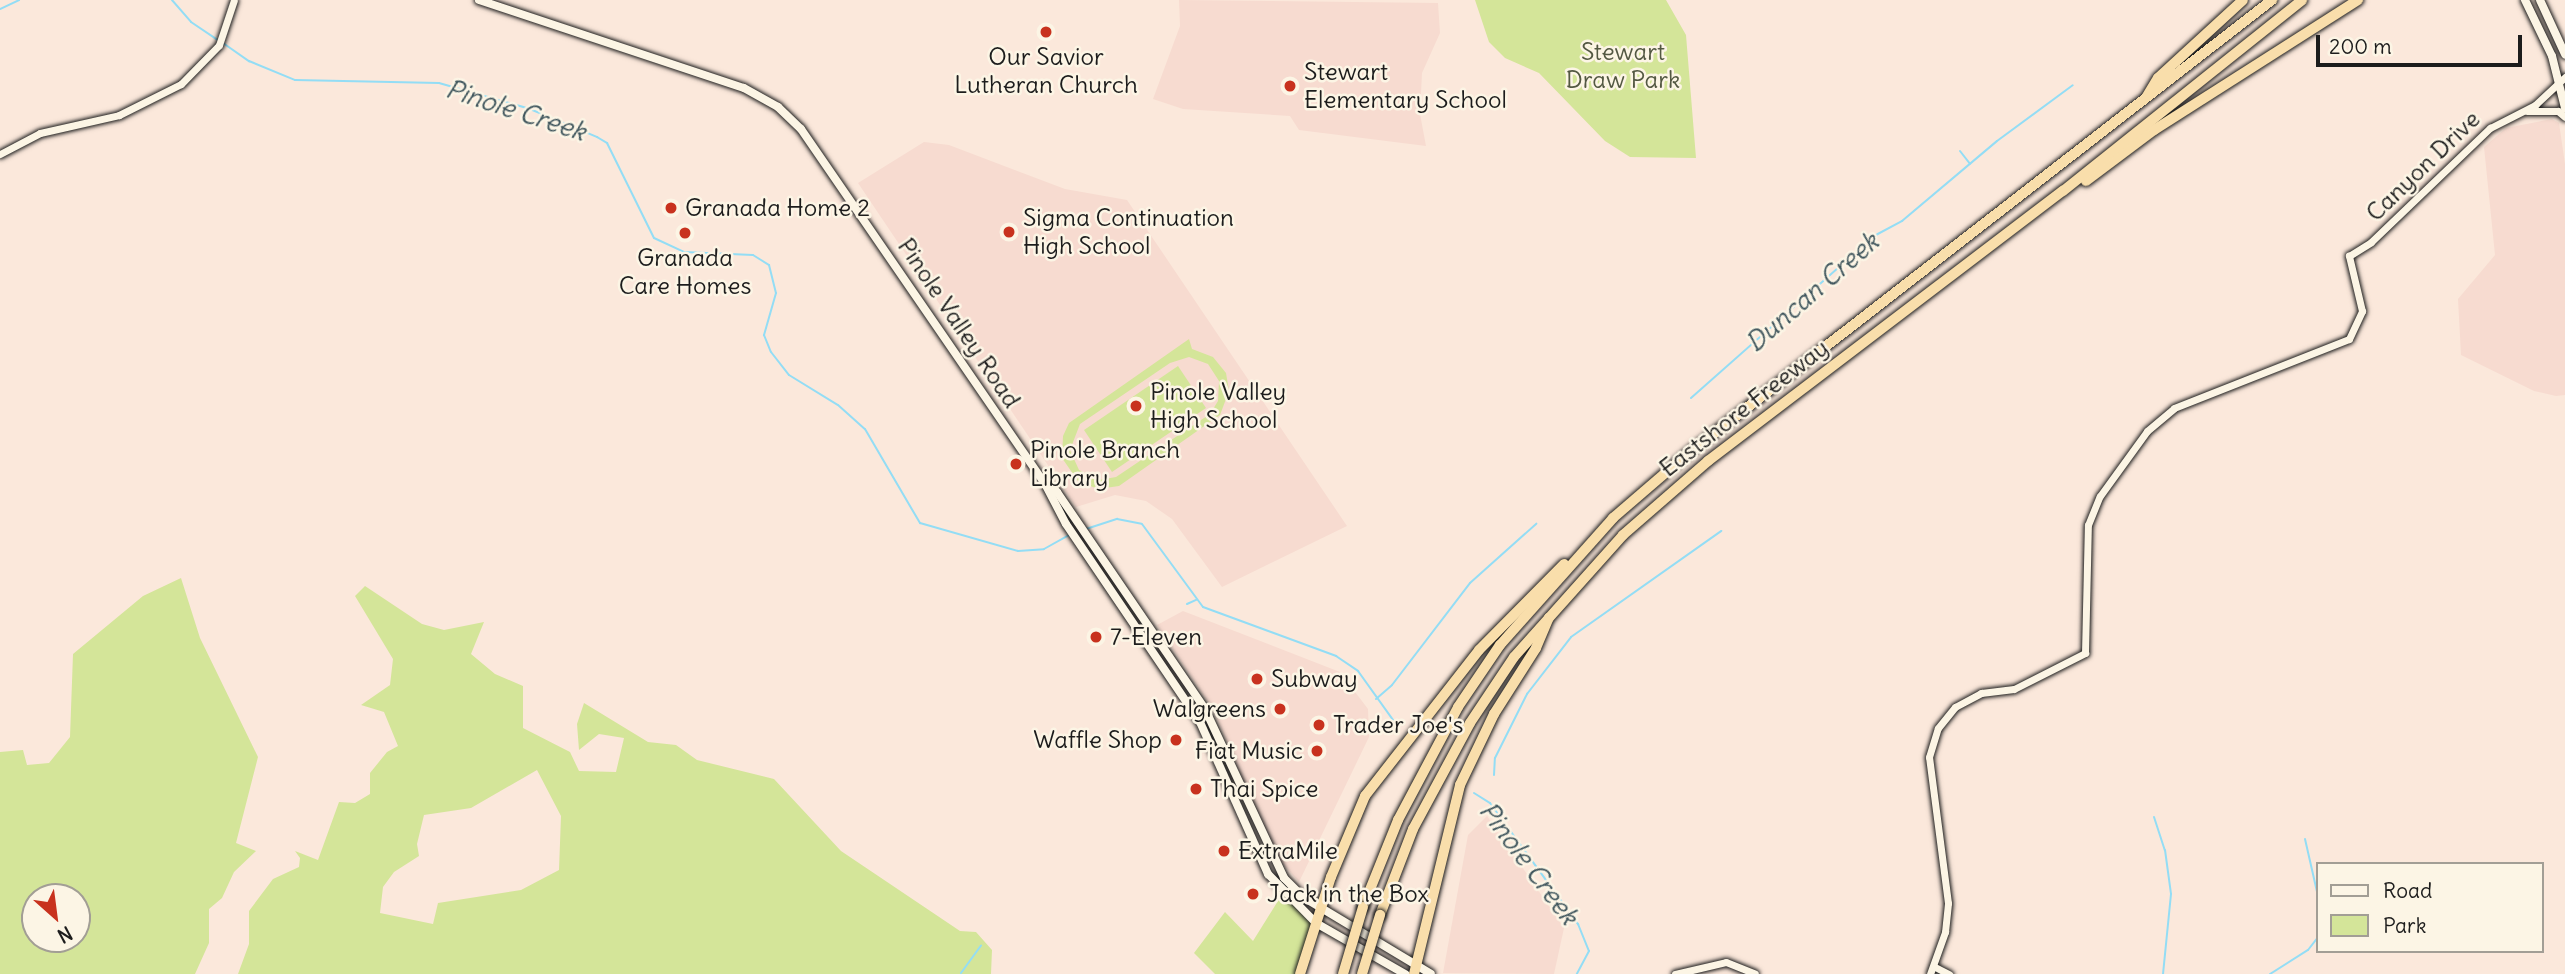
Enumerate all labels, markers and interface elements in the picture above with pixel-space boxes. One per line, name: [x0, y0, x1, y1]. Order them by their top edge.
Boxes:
scale bar: [2320, 21, 2526, 65]
marker: Our Savior Lutheran Church: [1038, 24, 1054, 40]
text: 200 m: [2329, 33, 2392, 60]
park label: Stewart Draw Park: [1566, 38, 1680, 94]
place label: Our Savior Lutheran Church: [954, 43, 1138, 99]
place label: Stewart Elementary School: [1304, 58, 1507, 114]
water label: Pinole Creek: [442, 73, 590, 147]
marker: Stewart Elementary School: [1282, 78, 1298, 94]
street label: Canyon Drive: [2360, 105, 2486, 227]
place label: Granada Home 2: [685, 194, 870, 222]
marker: Granada Home 2: [663, 200, 679, 216]
place label: Sigma Continuation High School: [1023, 204, 1234, 260]
marker: Sigma Continuation High School: [1001, 224, 1017, 240]
marker: Granada Care Homes: [677, 225, 693, 241]
water label: Duncan Creek: [1739, 226, 1885, 358]
street label: Pinole Valley Road: [892, 233, 1026, 413]
place label: Granada Care Homes: [619, 244, 751, 300]
street label: Eastshore Freeway: [1654, 333, 1834, 483]
place label: Pinole Valley High School: [1150, 378, 1286, 434]
marker: Pinole Valley High School: [1128, 398, 1144, 414]
place label: Pinole Branch Library: [1030, 436, 1180, 492]
marker: Pinole Branch Library: [1008, 456, 1024, 472]
place label: 7-Eleven: [1110, 623, 1202, 651]
marker: 7-Eleven: [1088, 629, 1104, 645]
place label: Subway: [1271, 665, 1358, 693]
marker: Subway: [1249, 671, 1265, 687]
place label: Walgreens: [1153, 695, 1266, 723]
marker: Walgreens: [1272, 701, 1288, 717]
place label: Trader Joe's: [1333, 711, 1464, 739]
marker: Trader Joe's: [1311, 717, 1327, 733]
place label: Waffle Shop: [1033, 726, 1162, 754]
marker: Waffle Shop: [1168, 732, 1184, 748]
place label: Fiat Music: [1195, 737, 1303, 765]
marker: Fiat Music: [1309, 743, 1325, 759]
place label: Thai Spice: [1210, 775, 1318, 803]
marker: Thai Spice: [1188, 781, 1204, 797]
water label: Pinole Creek: [1473, 796, 1585, 930]
place label: ExtraMile: [1238, 837, 1338, 865]
marker: ExtraMile: [1216, 843, 1232, 859]
legend: [2316, 862, 2544, 953]
text: Road: [2383, 877, 2432, 904]
place label: Jack in the Box: [1267, 880, 1429, 908]
north arrow: [21, 883, 91, 953]
marker: Jack in the Box: [1245, 886, 1261, 902]
text: Park: [2383, 912, 2426, 939]
text: N: [53, 921, 76, 948]

